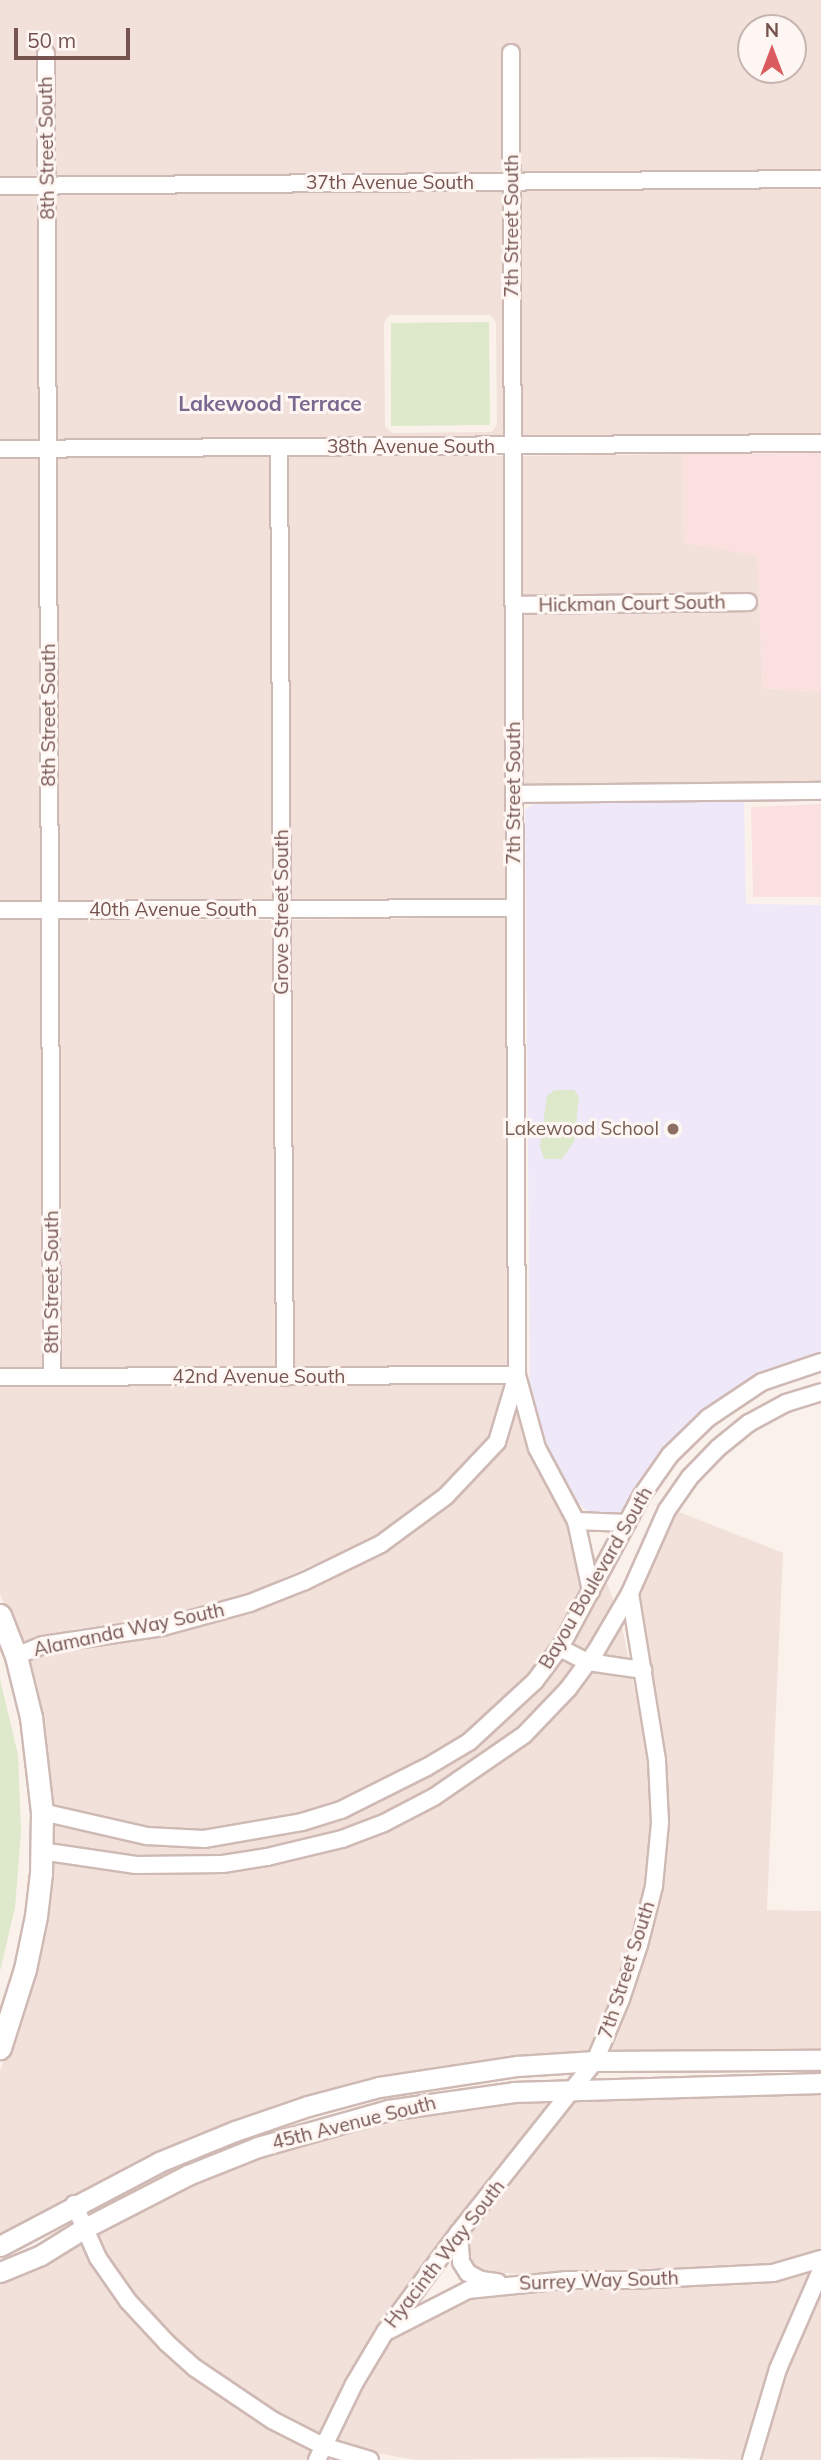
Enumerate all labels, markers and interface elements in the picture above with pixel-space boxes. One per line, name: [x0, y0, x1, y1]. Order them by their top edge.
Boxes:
scale bar: [18, 14, 133, 58]
north arrow: [737, 14, 807, 84]
text: N: [765, 18, 779, 42]
text: 50 m: [27, 27, 76, 53]
street label: 8th Street South: [34, 76, 60, 220]
street label: 7th Street South: [501, 154, 523, 298]
street label: 37th Avenue South: [306, 172, 474, 194]
district label: Lakewood Terrace: [178, 390, 362, 416]
street label: 38th Avenue South: [327, 436, 495, 458]
street label: Hickman Court South: [538, 591, 726, 617]
street label: 8th Street South: [38, 643, 60, 787]
street label: 7th Street South: [503, 721, 525, 865]
street label: Grove Street South: [271, 829, 293, 995]
street label: 40th Avenue South: [89, 899, 257, 921]
place label: Lakewood School: [504, 1118, 659, 1140]
marker: Lakewood School: [665, 1121, 681, 1137]
street label: 8th Street South: [41, 1210, 63, 1354]
street label: 42nd Avenue South: [173, 1366, 345, 1388]
street label: Bayou Boulevard South: [535, 1483, 657, 1673]
street label: Alamanda Way South: [31, 1599, 227, 1661]
street label: 7th Street South: [594, 1898, 660, 2042]
street label: 45th Avenue South: [270, 2092, 438, 2154]
street label: Hyacinth Way South: [380, 2175, 510, 2333]
street label: Surrey Way South: [519, 2267, 679, 2295]

